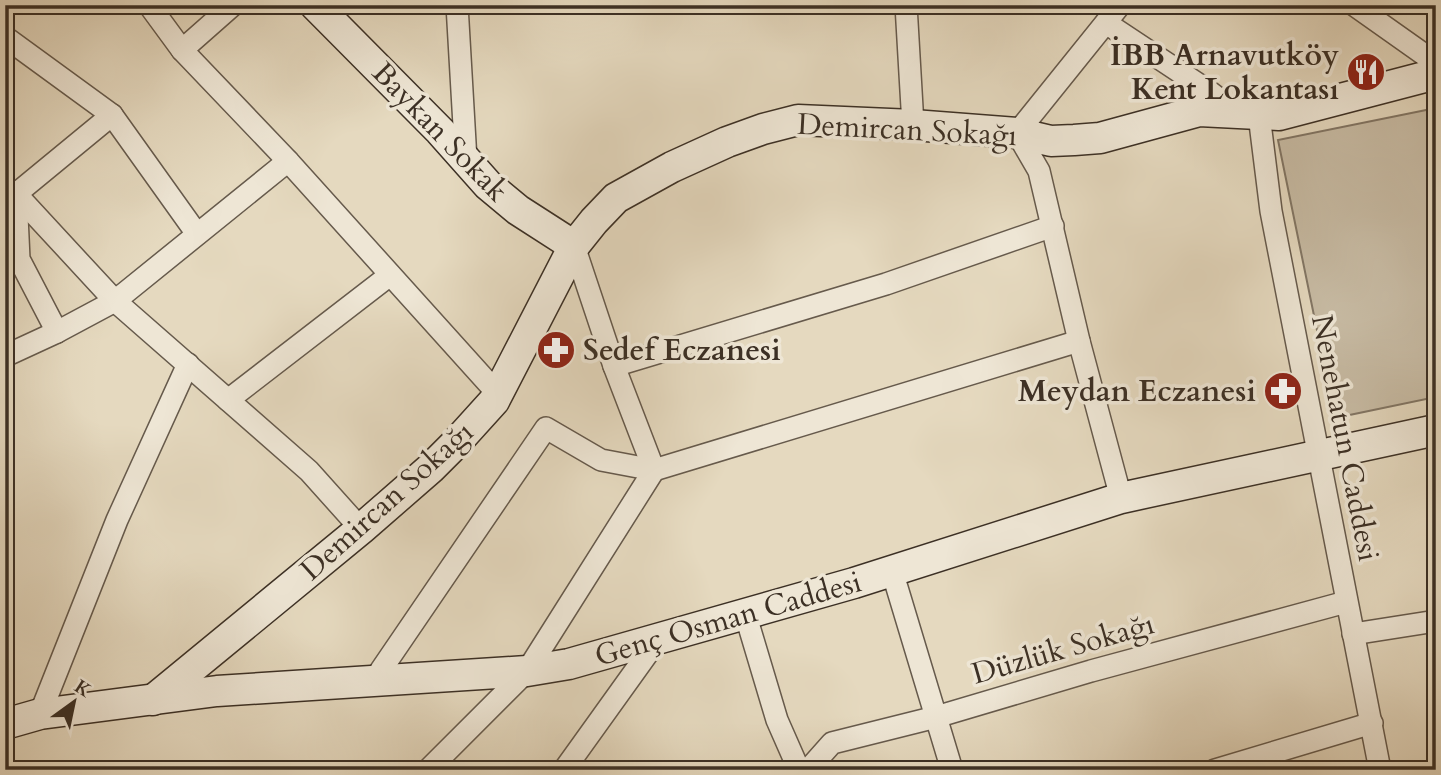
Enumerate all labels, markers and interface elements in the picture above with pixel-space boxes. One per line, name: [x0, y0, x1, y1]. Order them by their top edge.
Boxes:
place label: İBB Arnavutköy Kent Lokantası: [1110, 35, 1339, 110]
restaurant icon: İBB Arnavutköy Kent Lokantası: [1345, 51, 1387, 93]
street label: Baykan Sokak: [363, 53, 517, 211]
street label: Demircan Sokağı: [796, 104, 1018, 156]
street label: Nenehatun Caddesi: [1301, 311, 1389, 565]
pharmacy icon: Sedef Eczanesi: [535, 329, 577, 371]
place label: Sedef Eczanesi: [583, 330, 781, 371]
pharmacy icon: Meydan Eczanesi: [1262, 370, 1304, 412]
place label: Meydan Eczanesi: [1018, 371, 1256, 412]
street label: Demircan Sokağı: [292, 412, 482, 590]
street label: Genç Osman Caddesi: [590, 561, 866, 677]
street label: Düzlük Sokağı: [967, 603, 1159, 695]
north arrow: [38, 666, 108, 736]
text: K: [69, 673, 97, 704]

